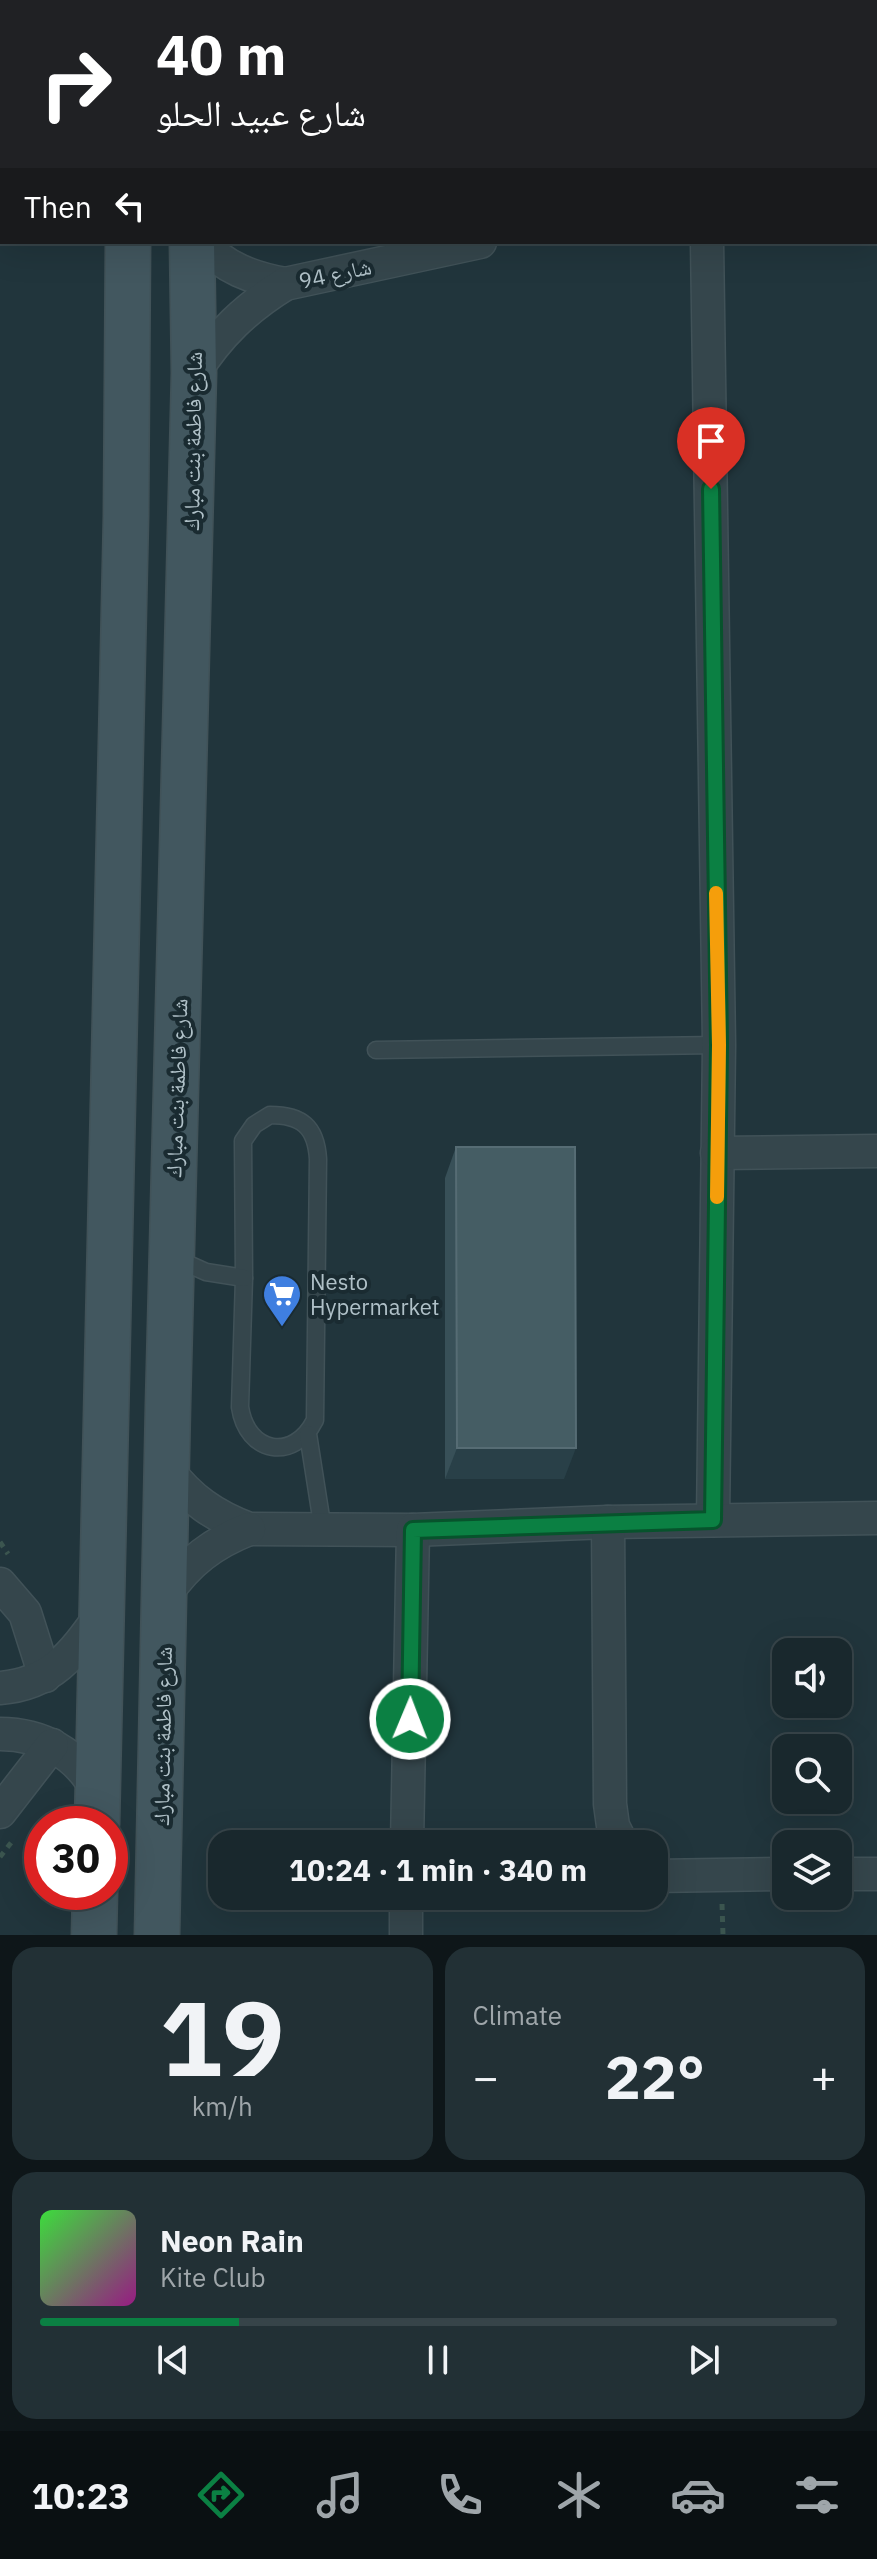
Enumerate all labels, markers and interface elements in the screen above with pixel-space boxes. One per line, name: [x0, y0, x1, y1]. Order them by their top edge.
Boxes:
text: 40 m: [156, 18, 286, 90]
icon: right: [24, 32, 128, 136]
text: شارع عبيد الحلو: [156, 89, 366, 136]
icon: left: [108, 184, 152, 228]
text: Then: [24, 187, 92, 226]
street label: شارع 94: [296, 251, 374, 295]
street label: شارع فاطمة بنت مبارك: [176, 351, 208, 531]
pin: [677, 407, 745, 489]
icon: arrive: [689, 419, 733, 463]
street label: شارع فاطمة بنت مبارك: [158, 998, 194, 1178]
place label: Nesto Hypermarket: [310, 1267, 440, 1321]
supermarket icon: Nesto Hypermarket: [261, 1273, 303, 1328]
map controls: [772, 1638, 852, 1910]
button: sound: [772, 1638, 852, 1718]
street label: شارع فاطمة بنت مبارك: [146, 1646, 178, 1826]
position arrow: [368, 1677, 452, 1761]
button: search: [772, 1734, 852, 1814]
speed limit sign: 30: [24, 1806, 128, 1910]
button: layers: [772, 1830, 852, 1910]
text: 10:24 · 1 min · 340 m: [289, 1850, 587, 1889]
text: 19: [160, 1969, 285, 2105]
text: Climate: [473, 1998, 562, 2032]
text: 22°: [605, 2037, 705, 2116]
text: −: [473, 2048, 499, 2105]
text: +: [811, 2048, 837, 2105]
text: km/h: [192, 2089, 253, 2123]
text: Neon Rain: [160, 2221, 304, 2260]
text: Kite Club: [160, 2260, 265, 2294]
icon: previous: [151, 2338, 195, 2382]
icon: pause: [416, 2338, 460, 2382]
icon: next: [682, 2338, 726, 2382]
icon: directions: [193, 2467, 249, 2523]
icon: music: [312, 2467, 368, 2523]
icon: phone: [432, 2467, 488, 2523]
icon: climate: [551, 2467, 607, 2523]
icon: car: [670, 2467, 726, 2523]
icon: filters: [789, 2467, 845, 2523]
text: 10:23: [32, 2472, 130, 2519]

